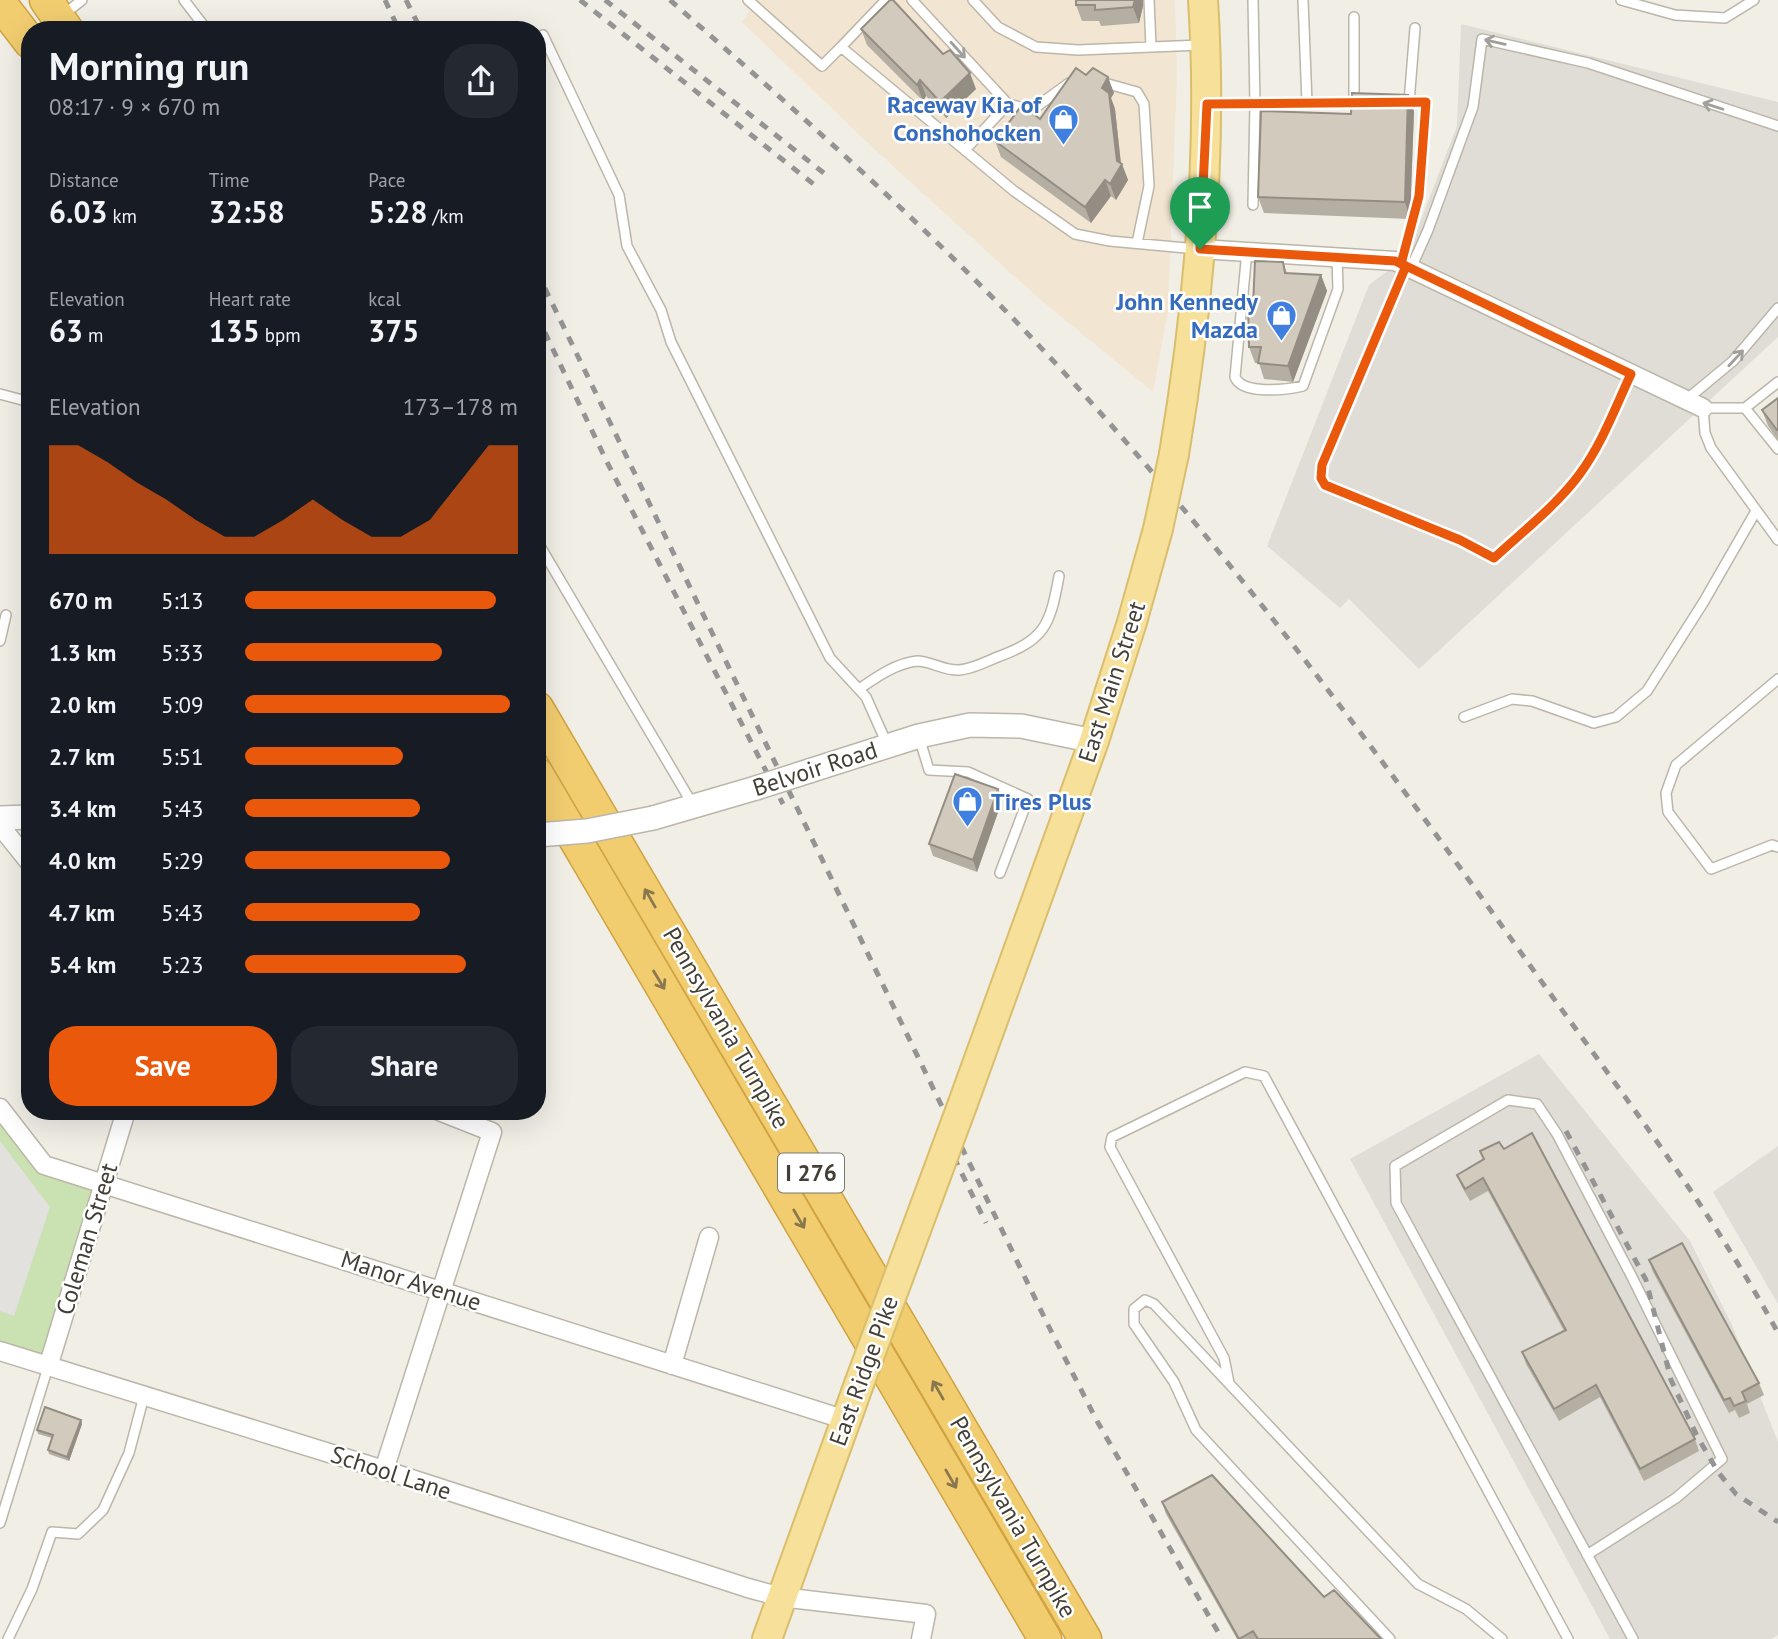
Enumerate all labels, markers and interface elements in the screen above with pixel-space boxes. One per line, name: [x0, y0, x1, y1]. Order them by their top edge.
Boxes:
one-way arrow: [1484, 34, 1507, 48]
text: Morning run: [49, 41, 249, 90]
one-way arrow: [950, 41, 967, 58]
button: share: [444, 44, 518, 118]
place label: Raceway Kia of Conshohocken: [887, 89, 1042, 148]
text: 08:17 · 9 × 670 m: [49, 92, 220, 121]
one-way arrow: [1702, 98, 1724, 111]
shop icon: Raceway Kia of Conshohocken: [1047, 102, 1081, 146]
text: Distance: [49, 168, 119, 192]
text: Time: [209, 168, 249, 192]
text: Pace: [368, 168, 406, 192]
pin: [1170, 177, 1230, 249]
icon: arrive: [1181, 188, 1219, 226]
text: 6.03: [49, 192, 107, 231]
text: 32:58: [209, 192, 285, 231]
text: 5:28: [368, 192, 427, 231]
text: km: [107, 204, 137, 228]
text: /km: [427, 204, 464, 228]
place label: John Kennedy Mazda: [1115, 286, 1259, 345]
text: Elevation: [49, 287, 125, 311]
text: Heart rate: [209, 287, 291, 311]
text: kcal: [368, 287, 401, 311]
shop icon: John Kennedy Mazda: [1264, 299, 1298, 343]
text: 63: [49, 311, 83, 350]
text: 135: [209, 311, 260, 350]
text: 375: [368, 311, 419, 350]
text: m: [83, 323, 104, 347]
text: bpm: [260, 323, 301, 347]
one-way arrow: [1727, 350, 1744, 367]
text: Elevation: [49, 392, 141, 421]
text: 173–178 m: [403, 392, 518, 421]
text: 670 m: [49, 586, 112, 615]
text: 5:13: [161, 586, 204, 615]
street label: East Main Street: [1071, 597, 1152, 766]
text: 1.3 km: [49, 638, 116, 667]
text: 5:33: [161, 638, 204, 667]
text: 2.0 km: [49, 690, 116, 719]
text: 5:09: [161, 690, 204, 719]
street label: Belvoir Road: [749, 734, 881, 803]
text: 2.7 km: [49, 742, 115, 771]
text: 5:51: [161, 742, 204, 771]
shop icon: Tires Plus: [951, 785, 985, 829]
place label: Tires Plus: [991, 786, 1092, 817]
text: 3.4 km: [49, 794, 116, 823]
text: 5:43: [161, 794, 204, 823]
text: 4.0 km: [49, 846, 116, 875]
text: 5:29: [161, 846, 204, 875]
one-way arrow: [643, 888, 656, 909]
text: 4.7 km: [49, 898, 115, 927]
text: 5:43: [161, 898, 204, 927]
street label: Pennsylvania Turnpike: [656, 921, 797, 1134]
text: 5.4 km: [49, 950, 116, 979]
text: 5:23: [161, 950, 204, 979]
one-way arrow: [653, 970, 667, 990]
button: Save: [49, 1026, 277, 1106]
button: Share: [291, 1026, 518, 1106]
road number: I 276: [778, 1154, 844, 1192]
street label: Coleman Street: [49, 1159, 124, 1319]
one-way arrow: [793, 1208, 806, 1229]
street label: Manor Avenue: [337, 1243, 485, 1318]
street label: East Ridge Pike: [822, 1291, 905, 1450]
one-way arrow: [931, 1381, 945, 1401]
street label: Pennsylvania Turnpike: [943, 1410, 1084, 1623]
street label: School Lane: [327, 1438, 455, 1507]
one-way arrow: [944, 1469, 958, 1489]

